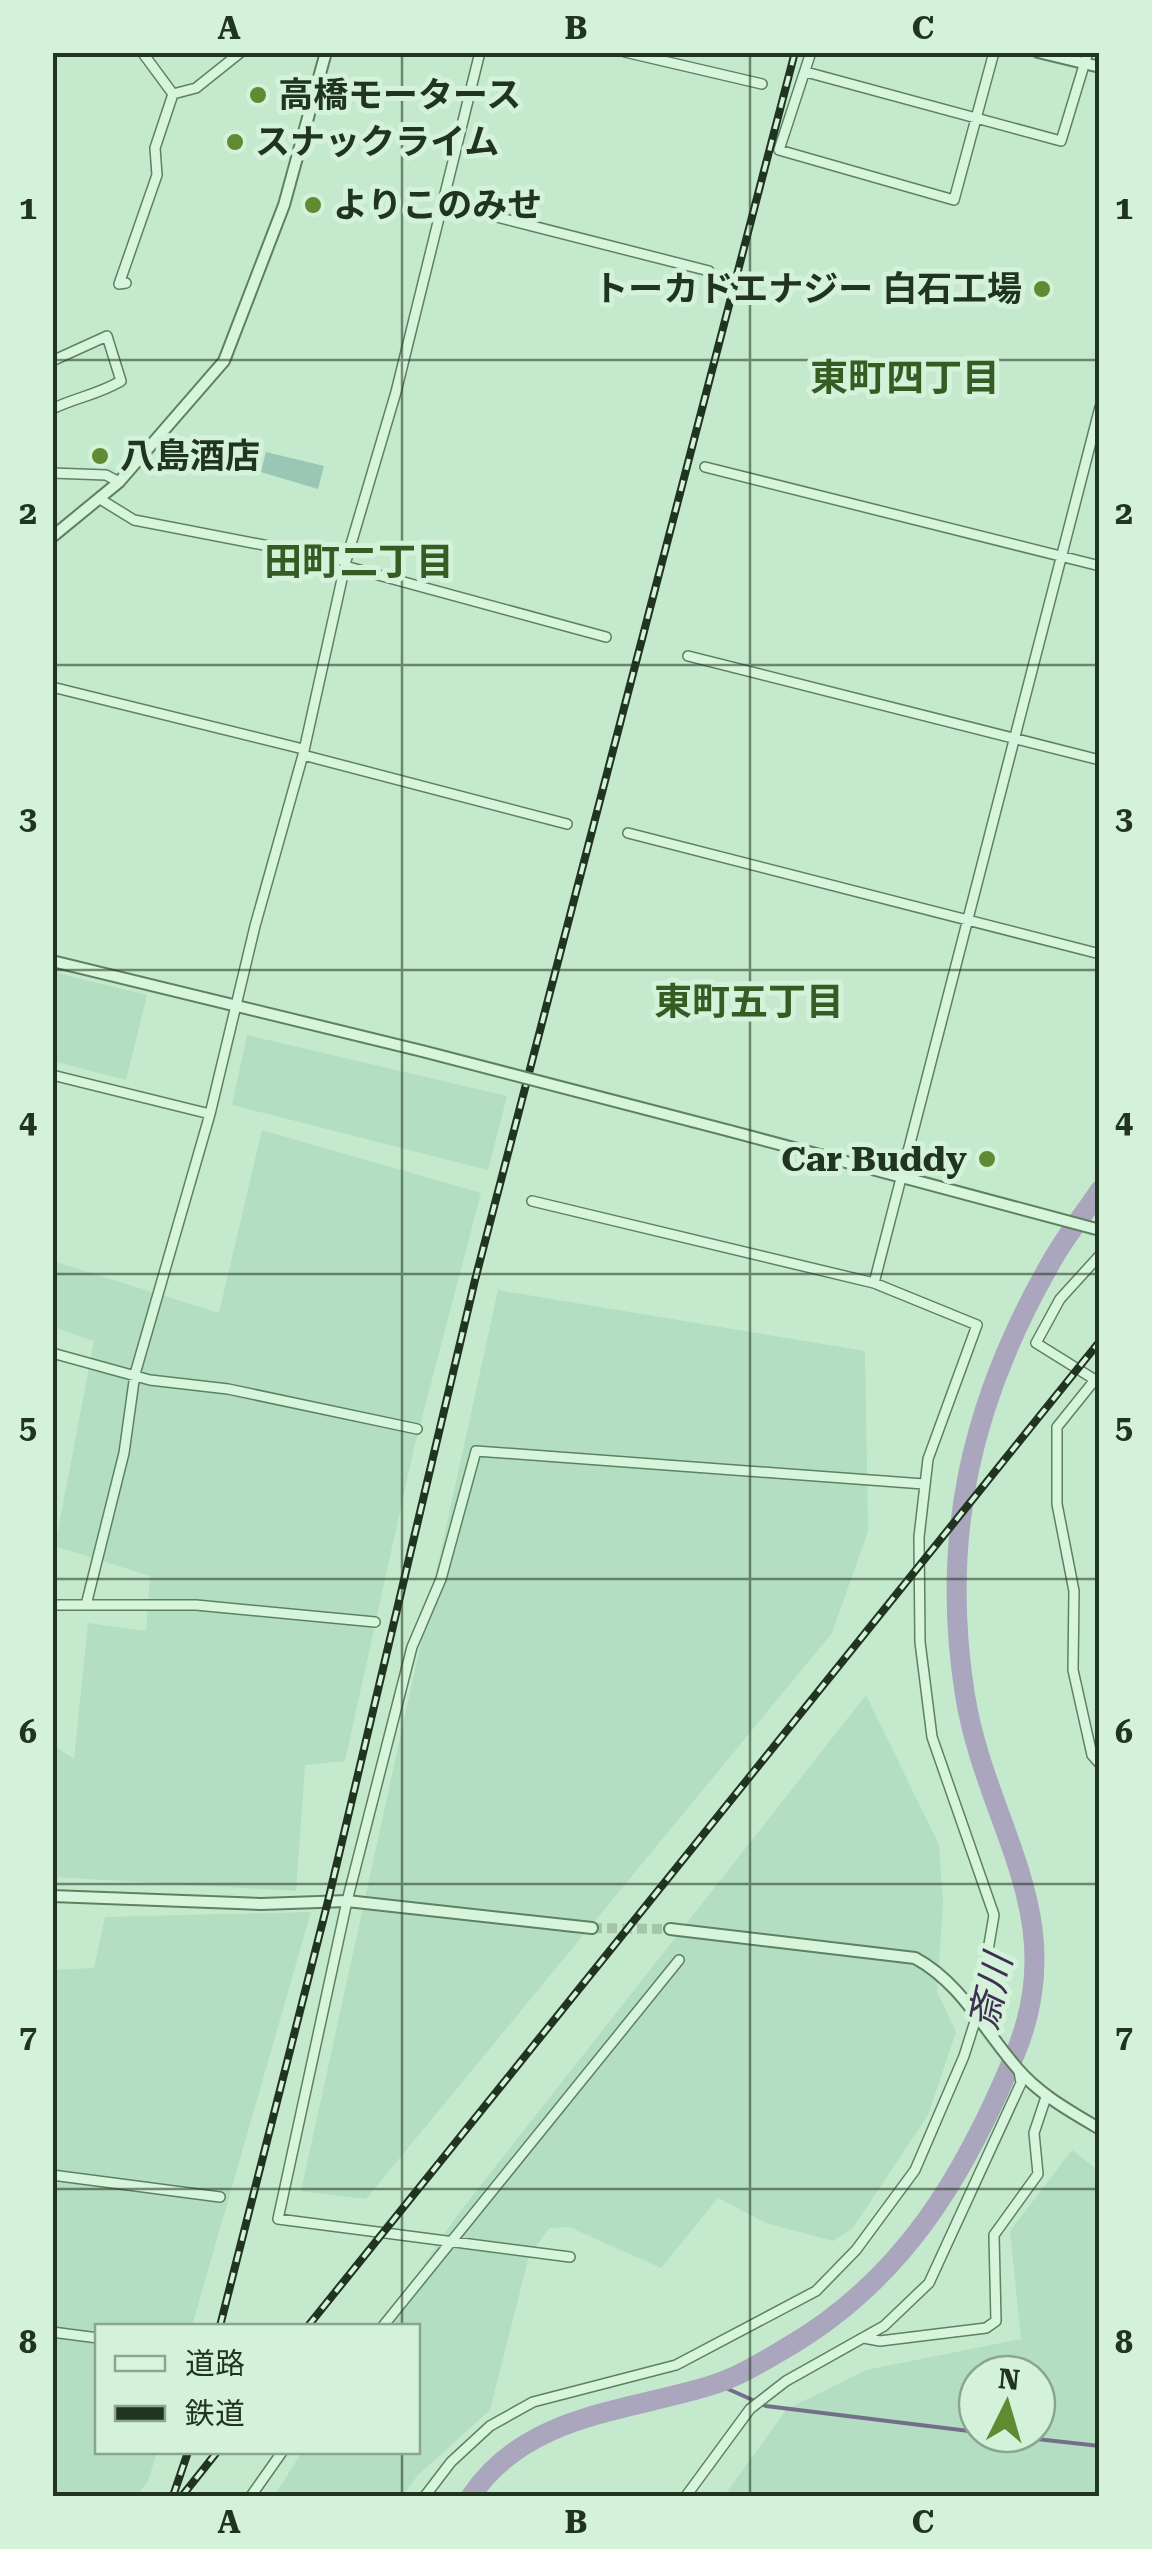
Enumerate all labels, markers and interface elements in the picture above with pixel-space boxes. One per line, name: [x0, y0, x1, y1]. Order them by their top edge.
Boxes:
text: A: [217, 9, 241, 47]
text: B: [564, 9, 588, 47]
text: C: [912, 9, 934, 47]
place label: 高橋モータース: [278, 75, 521, 116]
marker: 高橋モータース: [247, 84, 269, 106]
place label: スナックライム: [255, 122, 499, 163]
marker: スナックライム: [224, 131, 246, 153]
place label: よりこのみせ: [333, 185, 542, 226]
text: 1: [19, 189, 37, 227]
text: 1: [1115, 189, 1133, 227]
marker: よりこのみせ: [302, 194, 324, 216]
place label: トーカドエナジー 白石工場: [593, 269, 1022, 310]
marker: トーカドエナジー 白石工場: [1031, 278, 1053, 300]
district label: 東町四丁目: [810, 356, 1000, 400]
place label: 八島酒店: [120, 436, 260, 477]
marker: 八島酒店: [89, 445, 111, 467]
text: 2: [19, 494, 37, 532]
text: 2: [1115, 494, 1133, 532]
district label: 田町二丁目: [264, 540, 454, 584]
text: 3: [19, 799, 37, 837]
text: 3: [1115, 799, 1133, 837]
district label: 東町五丁目: [654, 980, 844, 1024]
text: 4: [19, 1103, 37, 1141]
text: 4: [1115, 1103, 1133, 1141]
place label: Car Buddy: [781, 1139, 967, 1180]
marker: Car Buddy: [976, 1148, 998, 1170]
text: 5: [19, 1408, 37, 1446]
text: 5: [1115, 1408, 1133, 1446]
text: 6: [19, 1713, 37, 1751]
text: 6: [1115, 1713, 1133, 1751]
water label: 斎川: [962, 1946, 1021, 2034]
text: 7: [19, 2018, 37, 2056]
text: 7: [1115, 2018, 1133, 2056]
text: 8: [19, 2323, 37, 2361]
text: 8: [1115, 2323, 1133, 2361]
legend: [95, 2324, 420, 2454]
text: 道路: [185, 2346, 245, 2381]
north arrow: [957, 2354, 1057, 2454]
text: N: [997, 2362, 1021, 2397]
text: 鉄道: [185, 2396, 245, 2431]
text: A: [217, 2503, 241, 2541]
text: B: [564, 2503, 588, 2541]
text: C: [912, 2503, 934, 2541]

